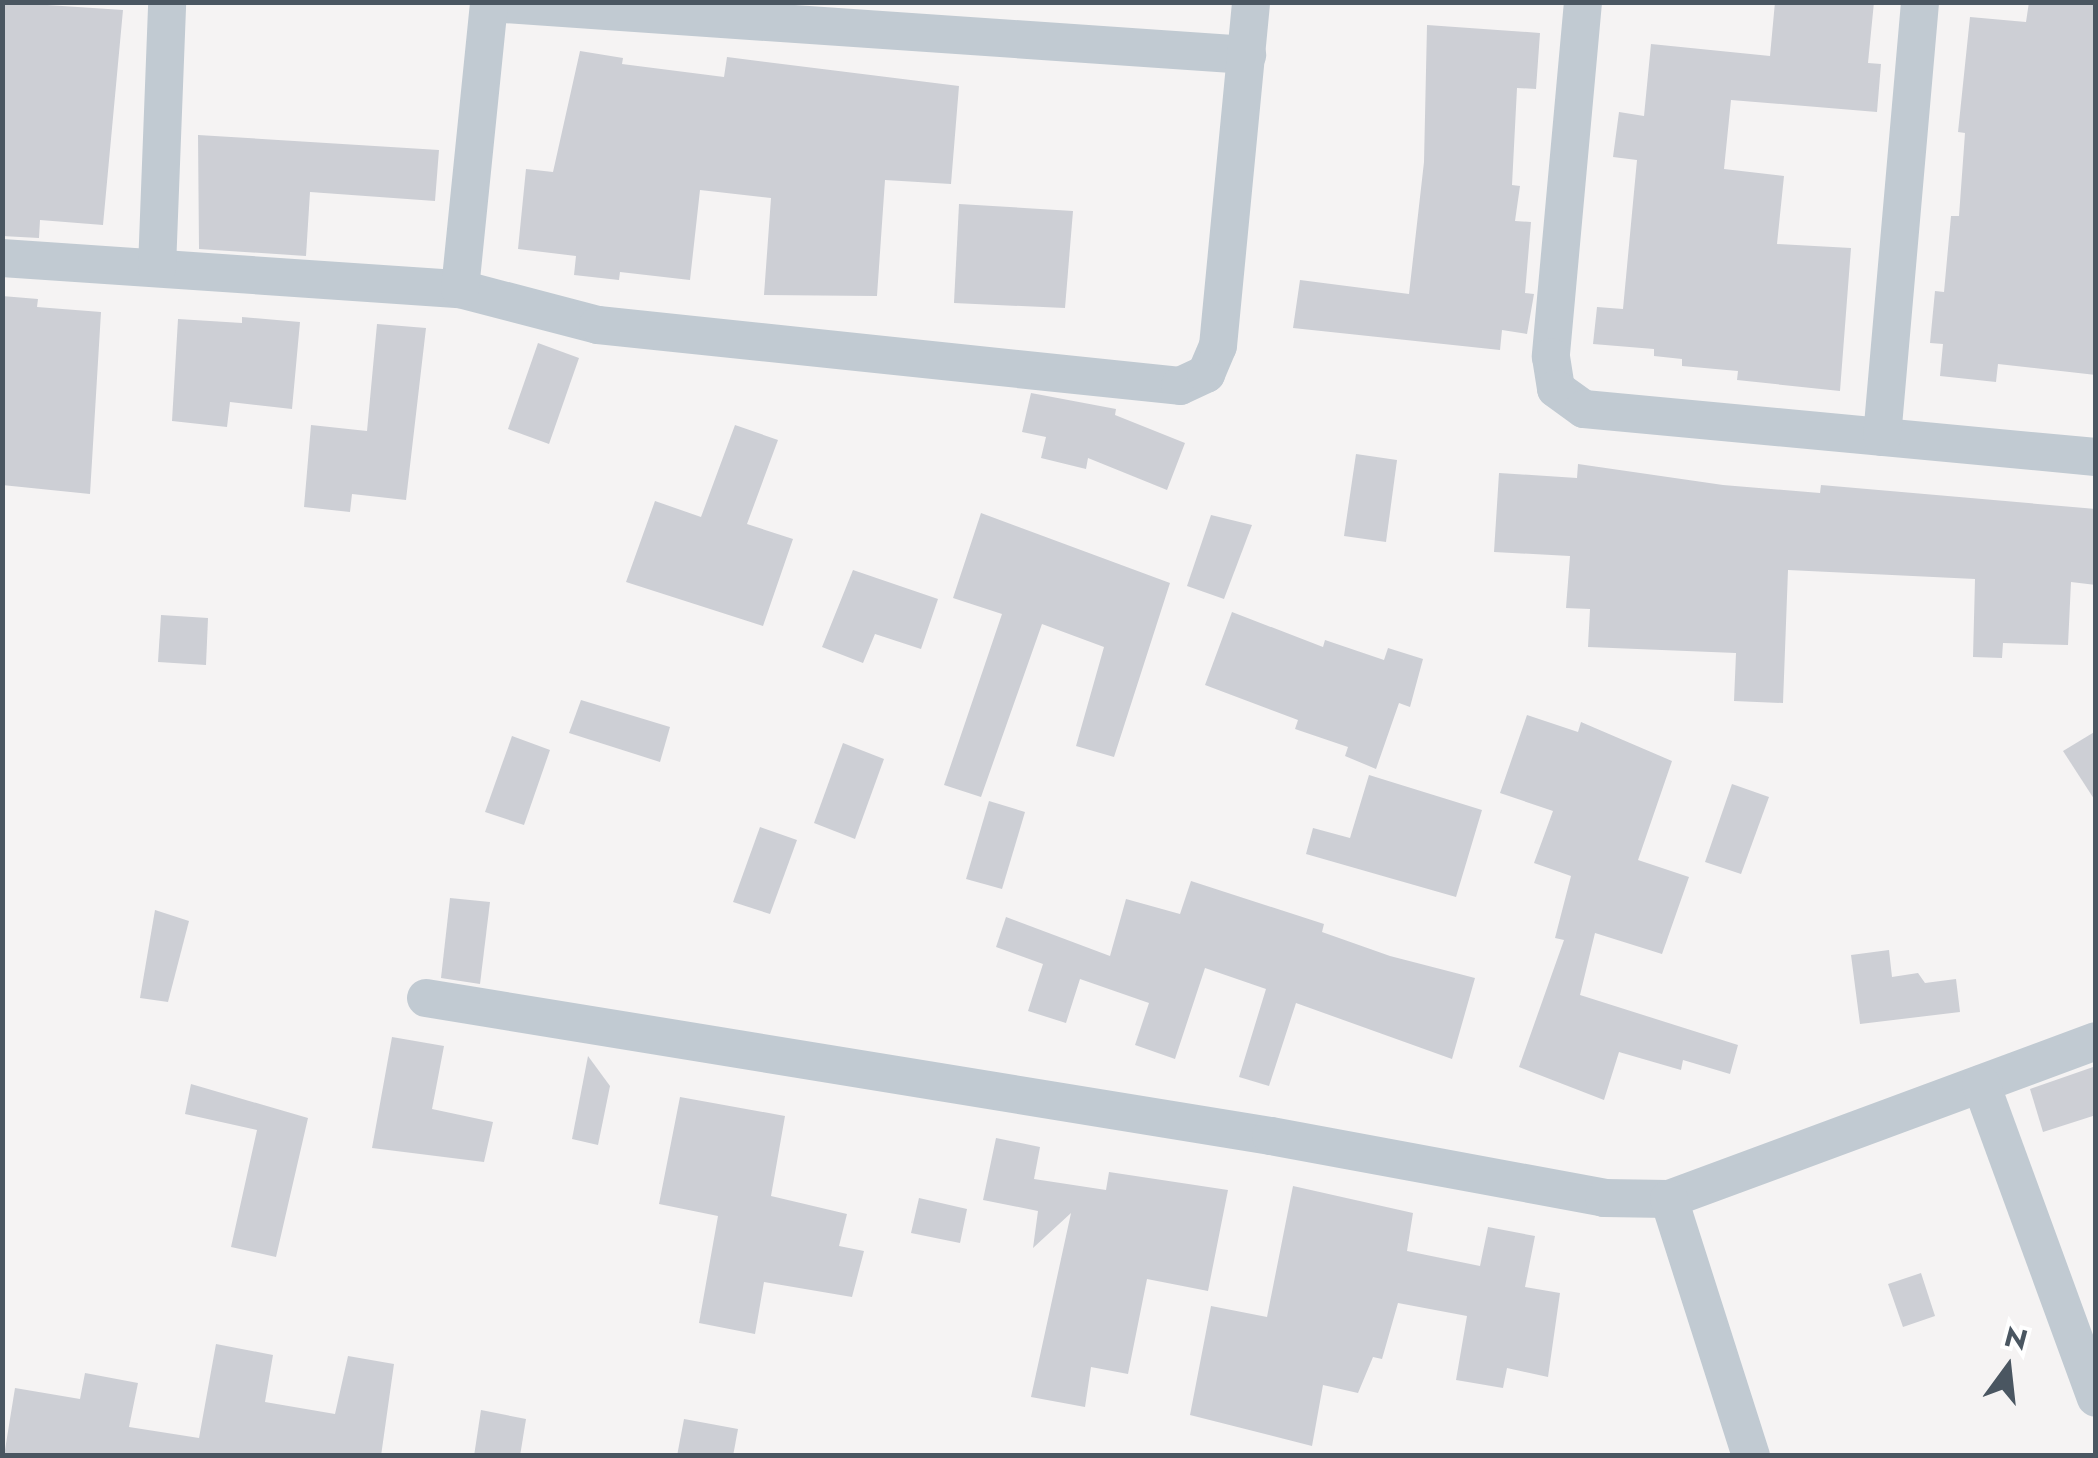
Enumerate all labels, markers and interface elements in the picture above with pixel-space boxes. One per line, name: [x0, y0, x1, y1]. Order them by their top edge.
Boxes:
text: N: [2000, 1316, 2032, 1361]
north arrow: [1958, 1318, 2058, 1418]

